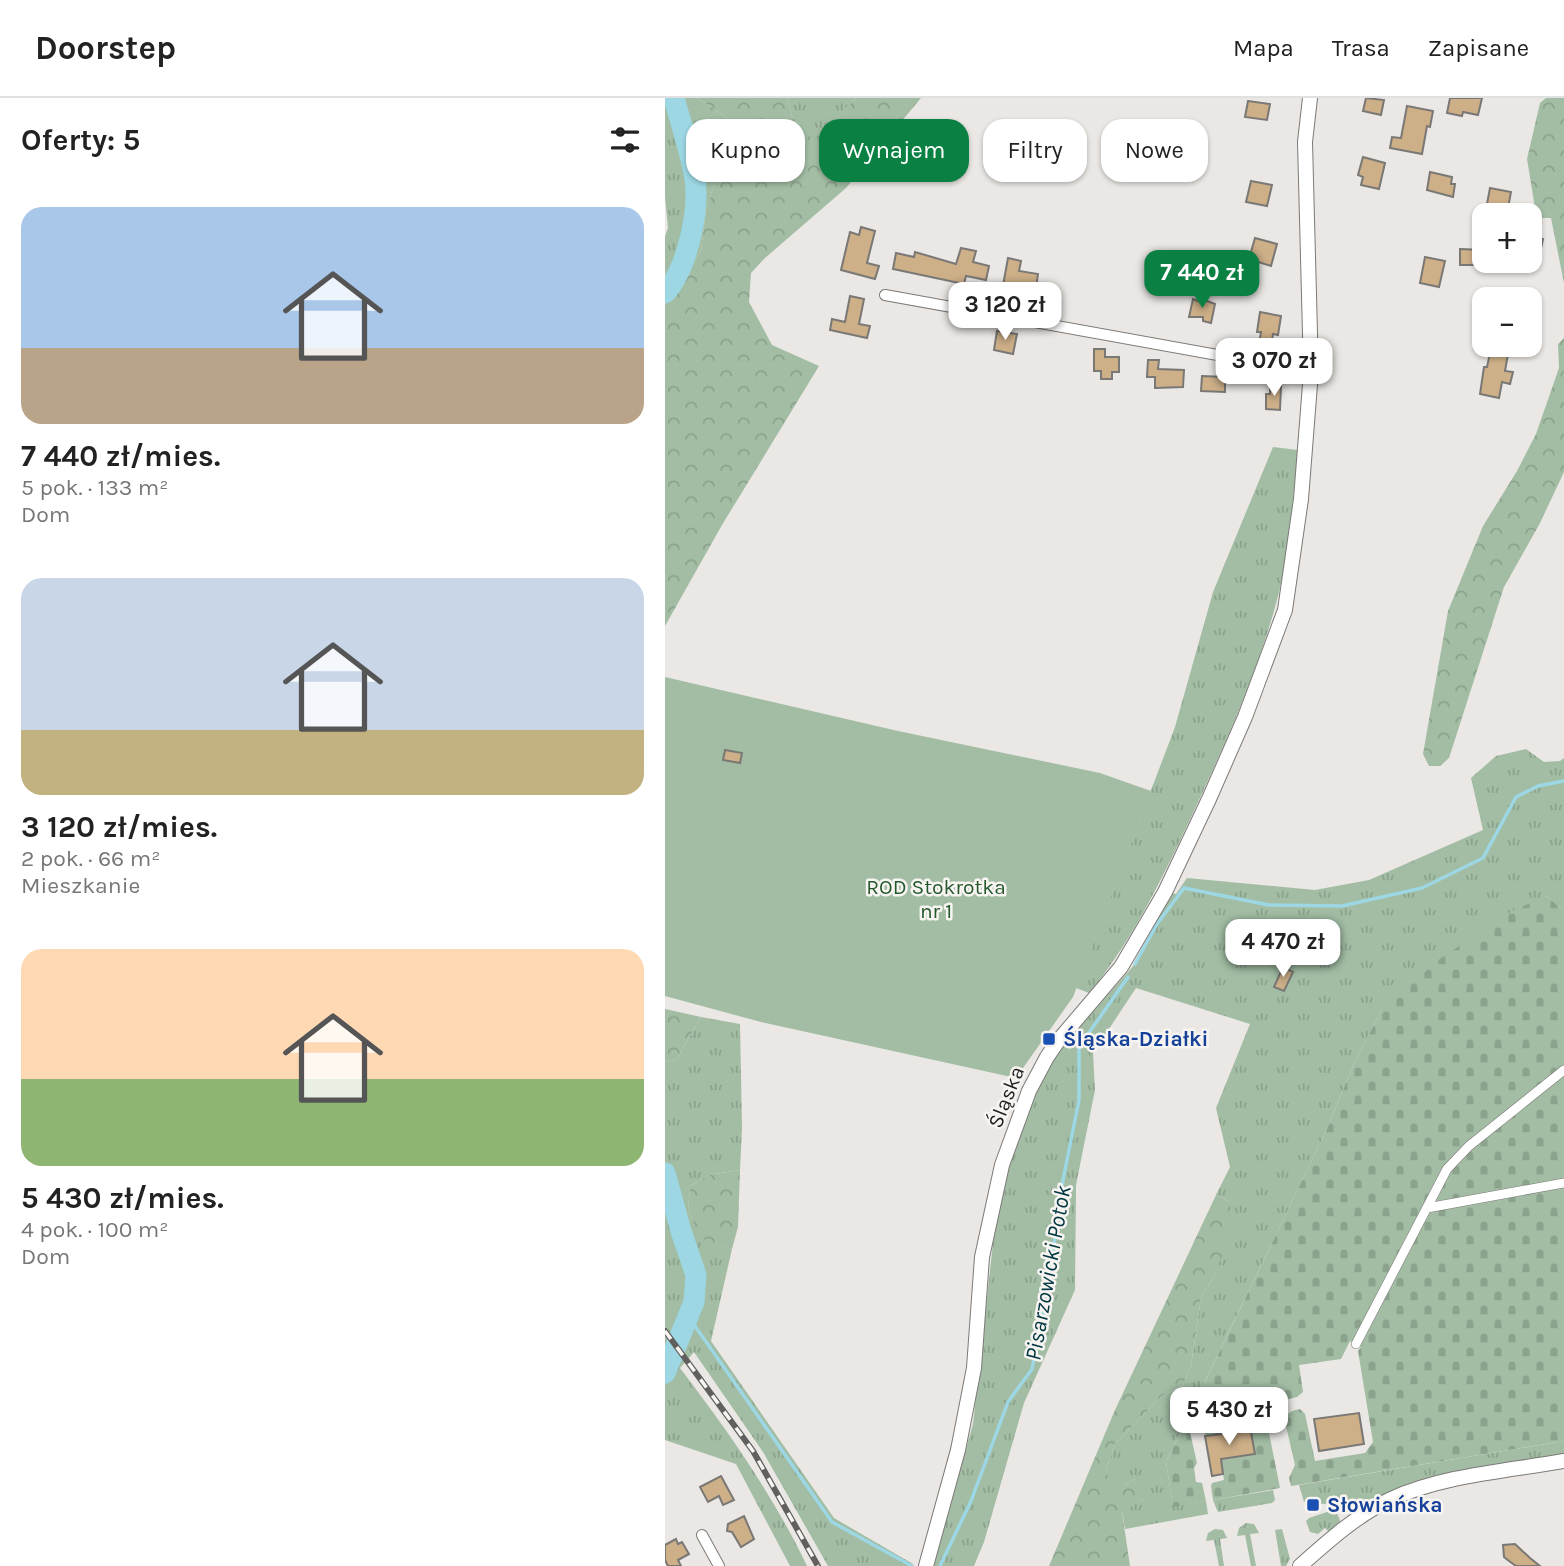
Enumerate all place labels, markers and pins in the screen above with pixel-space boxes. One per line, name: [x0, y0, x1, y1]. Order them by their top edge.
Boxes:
pin: 7 440 zł: [1130, 250, 1274, 310]
pin: 3 120 zł: [933, 282, 1077, 342]
pin: 3 070 zł: [1202, 338, 1346, 398]
pin: 4 470 zł: [1211, 920, 1355, 979]
place label: Śląska-Działki: [1063, 1025, 1208, 1051]
marker: Śląska-Działki: [1041, 1031, 1057, 1047]
pin: 5 430 zł: [1157, 1388, 1301, 1447]
place label: Słowiańska: [1327, 1493, 1443, 1517]
marker: Słowiańska: [1305, 1497, 1321, 1513]

